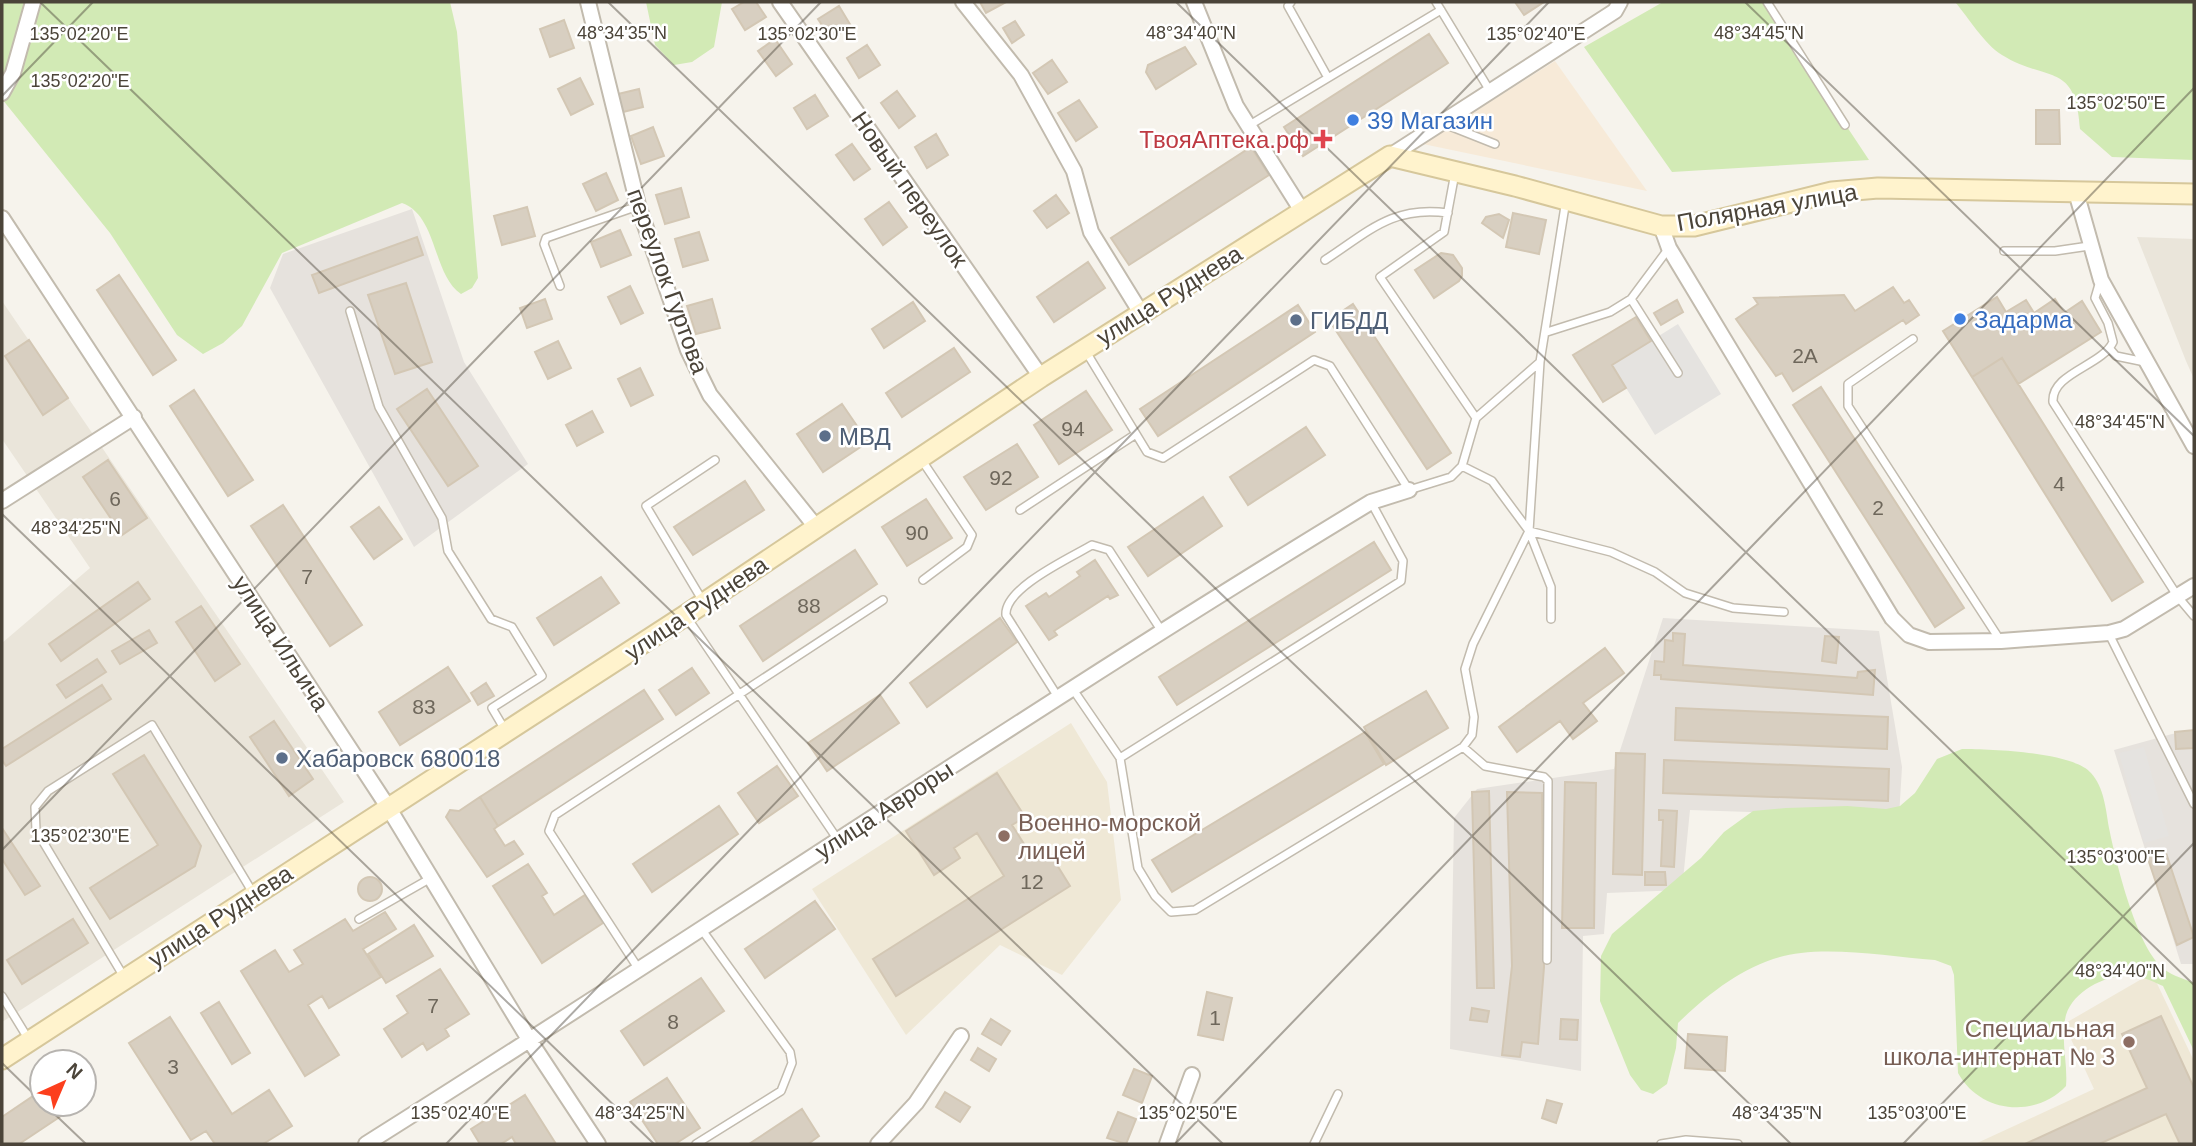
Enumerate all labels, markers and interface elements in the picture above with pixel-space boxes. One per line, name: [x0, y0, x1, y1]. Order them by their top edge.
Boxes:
text: 48°34'35"N: [577, 23, 667, 43]
text: 48°34'40"N: [1146, 23, 1236, 43]
text: 48°34'45"N: [1714, 23, 1804, 43]
text: 135°02'20"E: [29, 24, 129, 44]
text: 135°02'30"E: [757, 24, 857, 44]
text: 135°02'40"E: [1486, 24, 1586, 44]
text: 135°02'20"E: [30, 71, 130, 91]
text: 135°02'50"E: [2066, 93, 2166, 113]
street label: Новый переулок: [846, 106, 974, 272]
place label: 39 Магазин: [1367, 107, 1493, 134]
marker: 39 Магазин: [1345, 112, 1361, 128]
place label: ТвояАптека.рф: [1139, 126, 1309, 153]
marker: ТвояАптека.рф: [1315, 131, 1331, 147]
street label: Полярная улица: [1675, 178, 1860, 236]
street label: переулок Гуртова: [622, 185, 714, 378]
street label: улица Руднева: [1091, 239, 1247, 351]
place label: Задарма: [1974, 306, 2073, 333]
place label: ГИБДД: [1310, 307, 1389, 334]
marker: Задарма: [1952, 311, 1968, 327]
marker: ГИБДД: [1288, 312, 1304, 328]
house number: 2А: [1792, 344, 1818, 367]
text: 48°34'45"N: [2075, 412, 2165, 432]
house number: 94: [1061, 417, 1085, 440]
place label: МВД: [839, 423, 891, 450]
marker: МВД: [817, 428, 833, 444]
house number: 92: [989, 466, 1013, 489]
house number: 4: [2053, 472, 2065, 495]
house number: 6: [109, 487, 121, 510]
house number: 2: [1872, 496, 1884, 519]
text: 48°34'25"N: [31, 518, 121, 538]
house number: 90: [905, 521, 929, 544]
street label: улица Руднева: [620, 550, 773, 666]
house number: 7: [301, 565, 313, 588]
street label: улица Ильича: [227, 570, 335, 716]
house number: 88: [797, 594, 821, 617]
house number: 83: [412, 695, 436, 718]
place label: Хабаровск 680018: [296, 745, 500, 772]
marker: Хабаровск 680018: [274, 750, 290, 766]
street label: улица Авроры: [810, 755, 958, 865]
place label: Военно-морской лицей: [1018, 809, 1201, 864]
text: 135°02'30"E: [30, 826, 130, 846]
marker: Военно-морской лицей: [996, 828, 1012, 844]
text: 135°03'00"E: [2066, 847, 2166, 867]
street label: улица Руднева: [143, 859, 298, 973]
house number: 12: [1020, 870, 1044, 893]
text: 48°34'40"N: [2075, 961, 2165, 981]
house number: 7: [427, 994, 439, 1017]
house number: 1: [1209, 1006, 1221, 1029]
house number: 8: [667, 1010, 679, 1033]
place label: Специальная школа-интернат № 3: [1883, 1015, 2115, 1070]
marker: Специальная школа-интернат № 3: [2121, 1034, 2137, 1050]
north arrow: [28, 1048, 98, 1118]
house number: 3: [167, 1055, 179, 1078]
text: N: [62, 1059, 87, 1083]
text: 135°02'40"E: [410, 1103, 510, 1123]
text: 48°34'25"N: [595, 1103, 685, 1123]
text: 135°02'50"E: [1138, 1103, 1238, 1123]
text: 48°34'35"N: [1732, 1103, 1822, 1123]
text: 135°03'00"E: [1867, 1103, 1967, 1123]

